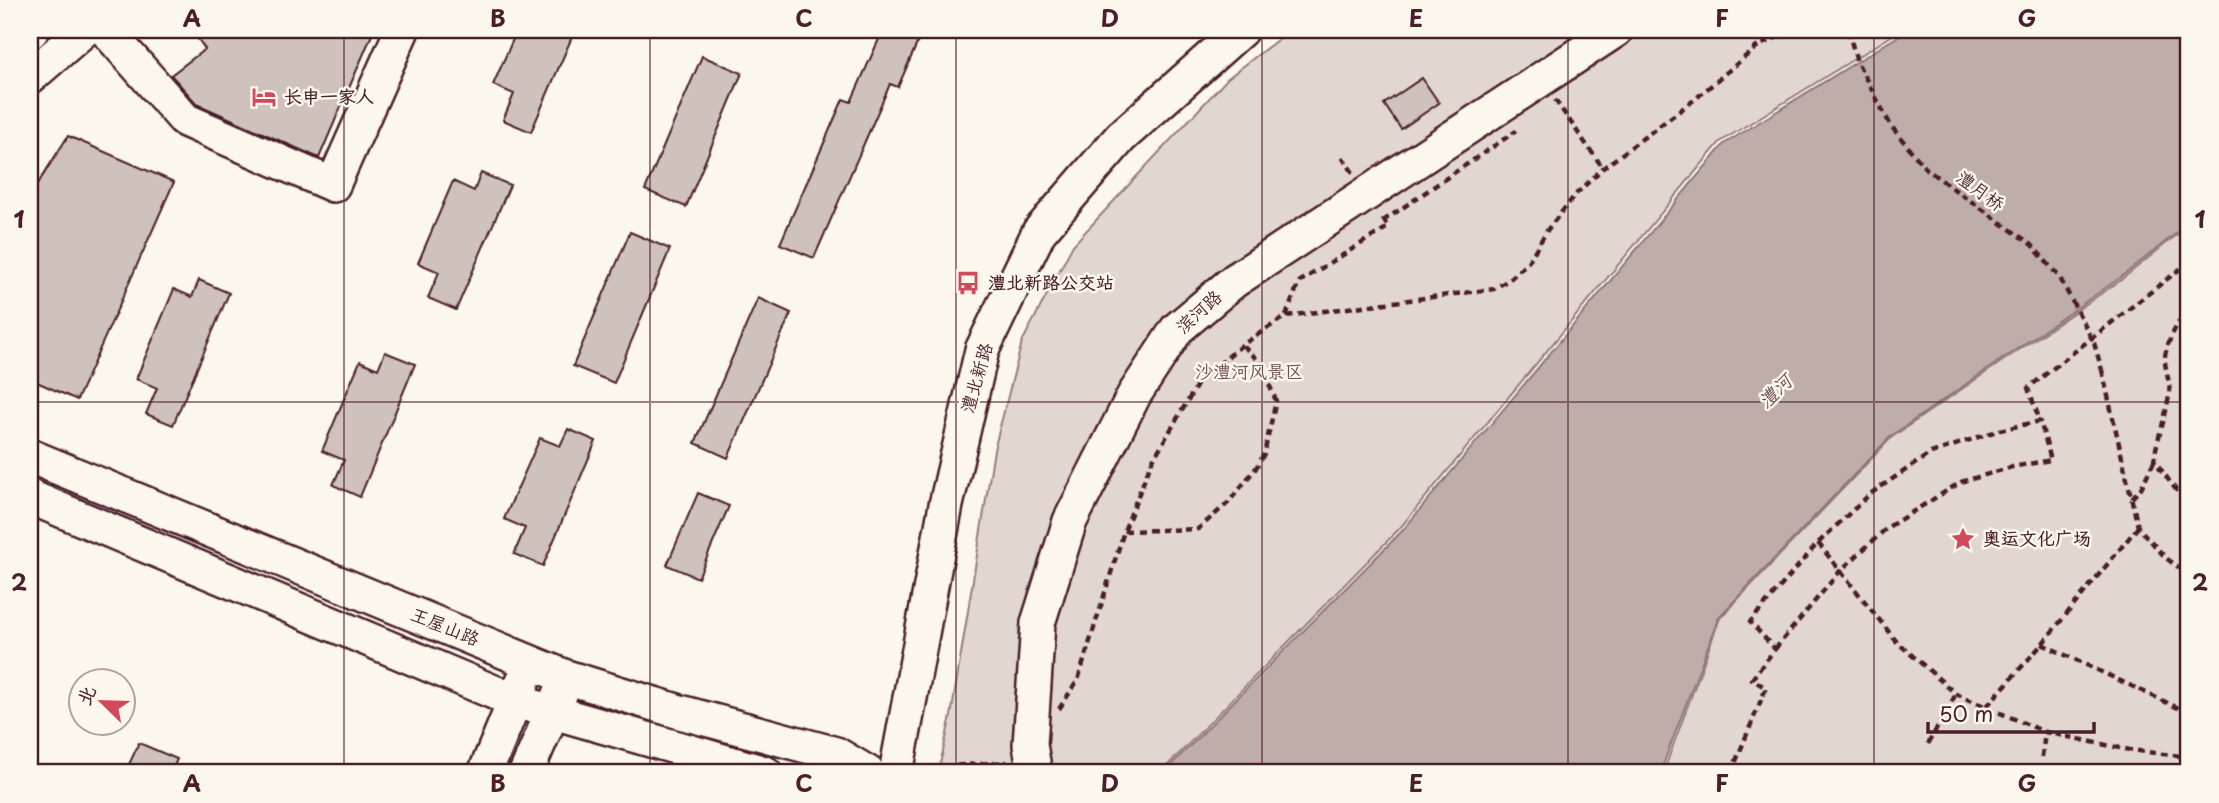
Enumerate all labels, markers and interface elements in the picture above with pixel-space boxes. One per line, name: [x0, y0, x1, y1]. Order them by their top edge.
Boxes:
text: A: [183, 0, 201, 35]
text: B: [490, 0, 506, 35]
text: C: [795, 0, 813, 35]
text: D: [1101, 0, 1119, 35]
text: E: [1409, 0, 1423, 35]
text: F: [1715, 0, 1729, 35]
text: G: [2018, 0, 2036, 35]
place label: 长申一家人: [284, 82, 374, 109]
hotel icon: 长申一家人: [250, 83, 278, 111]
street label: 澧月桥: [1951, 163, 2011, 217]
text: 1: [14, 201, 25, 236]
text: 1: [2195, 201, 2206, 236]
place label: 澧北新路公交站: [988, 268, 1114, 295]
bus stop icon: 澧北新路公交站: [954, 269, 982, 297]
street label: 滨河路: [1169, 283, 1227, 339]
street label: 澧北新路: [953, 339, 998, 416]
park label: 沙澧河风景区: [1195, 357, 1303, 384]
water label: 澧河: [1751, 365, 1800, 414]
place label: 奥运文化广场: [1983, 524, 2091, 551]
place icon: 奥运文化广场: [1949, 525, 1977, 553]
text: 2: [11, 564, 27, 599]
text: 2: [2192, 564, 2208, 599]
street label: 王屋山路: [407, 600, 484, 652]
north arrow: [66, 666, 136, 736]
text: 北: [69, 681, 102, 709]
scale bar: [1928, 691, 2095, 735]
text: 50 m: [1939, 697, 1993, 729]
text: A: [183, 765, 201, 800]
text: B: [490, 765, 506, 800]
text: C: [795, 765, 813, 800]
text: D: [1101, 765, 1119, 800]
text: E: [1409, 765, 1423, 800]
text: F: [1715, 765, 1729, 800]
text: G: [2018, 765, 2036, 800]

